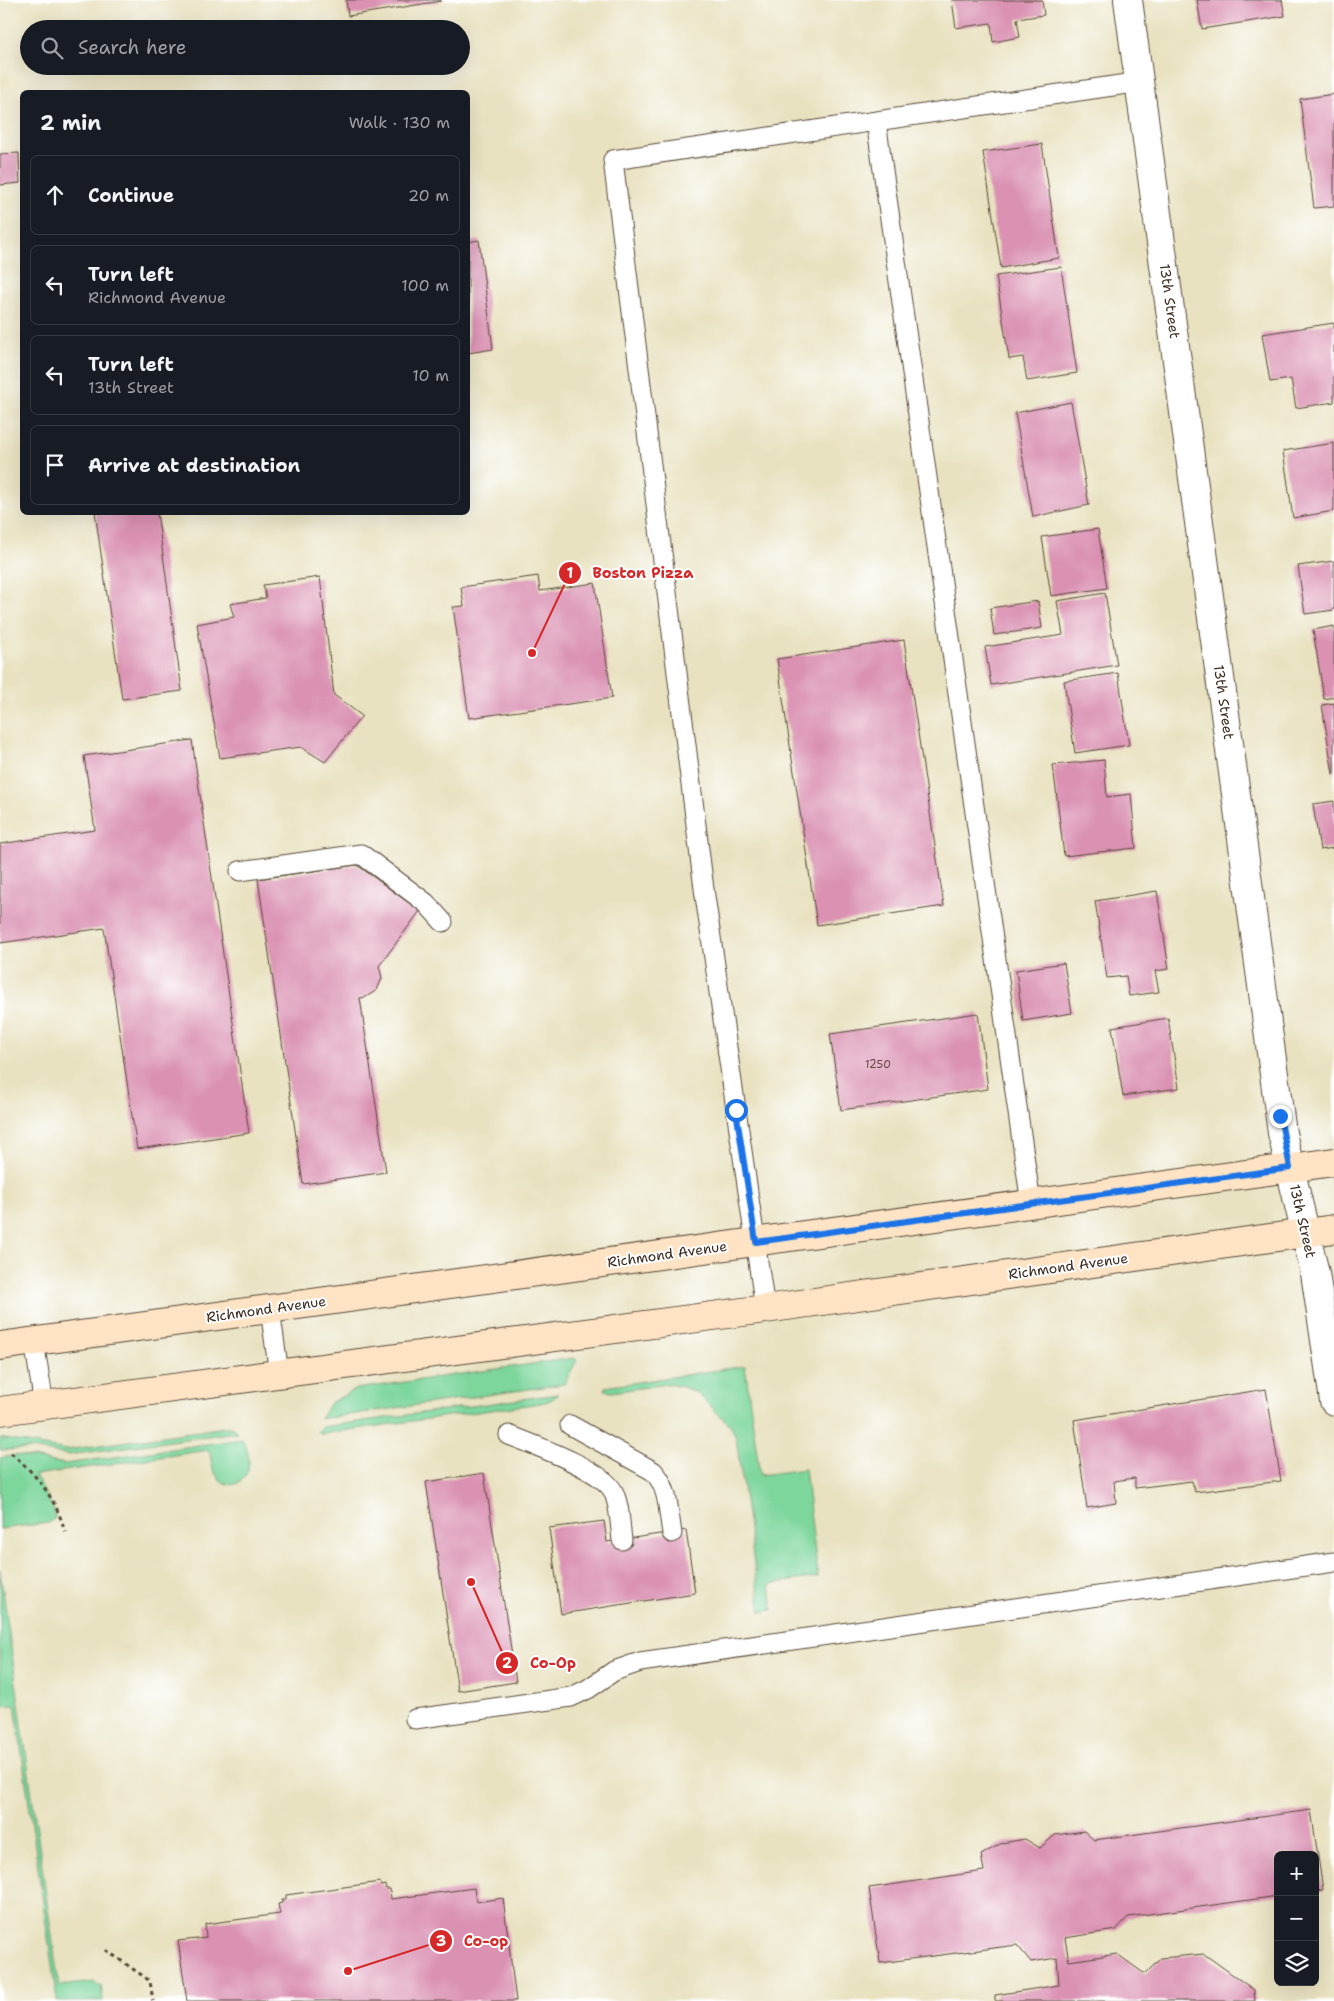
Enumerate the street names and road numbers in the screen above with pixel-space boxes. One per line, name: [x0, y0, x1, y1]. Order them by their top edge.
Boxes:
street label: 13th Street: [1156, 262, 1184, 340]
street label: 13th Street: [1210, 663, 1238, 741]
street label: 13th Street: [1286, 1182, 1320, 1260]
street label: Richmond Avenue: [606, 1237, 728, 1271]
street label: Richmond Avenue: [1007, 1249, 1129, 1283]
street label: Richmond Avenue: [205, 1292, 327, 1326]

